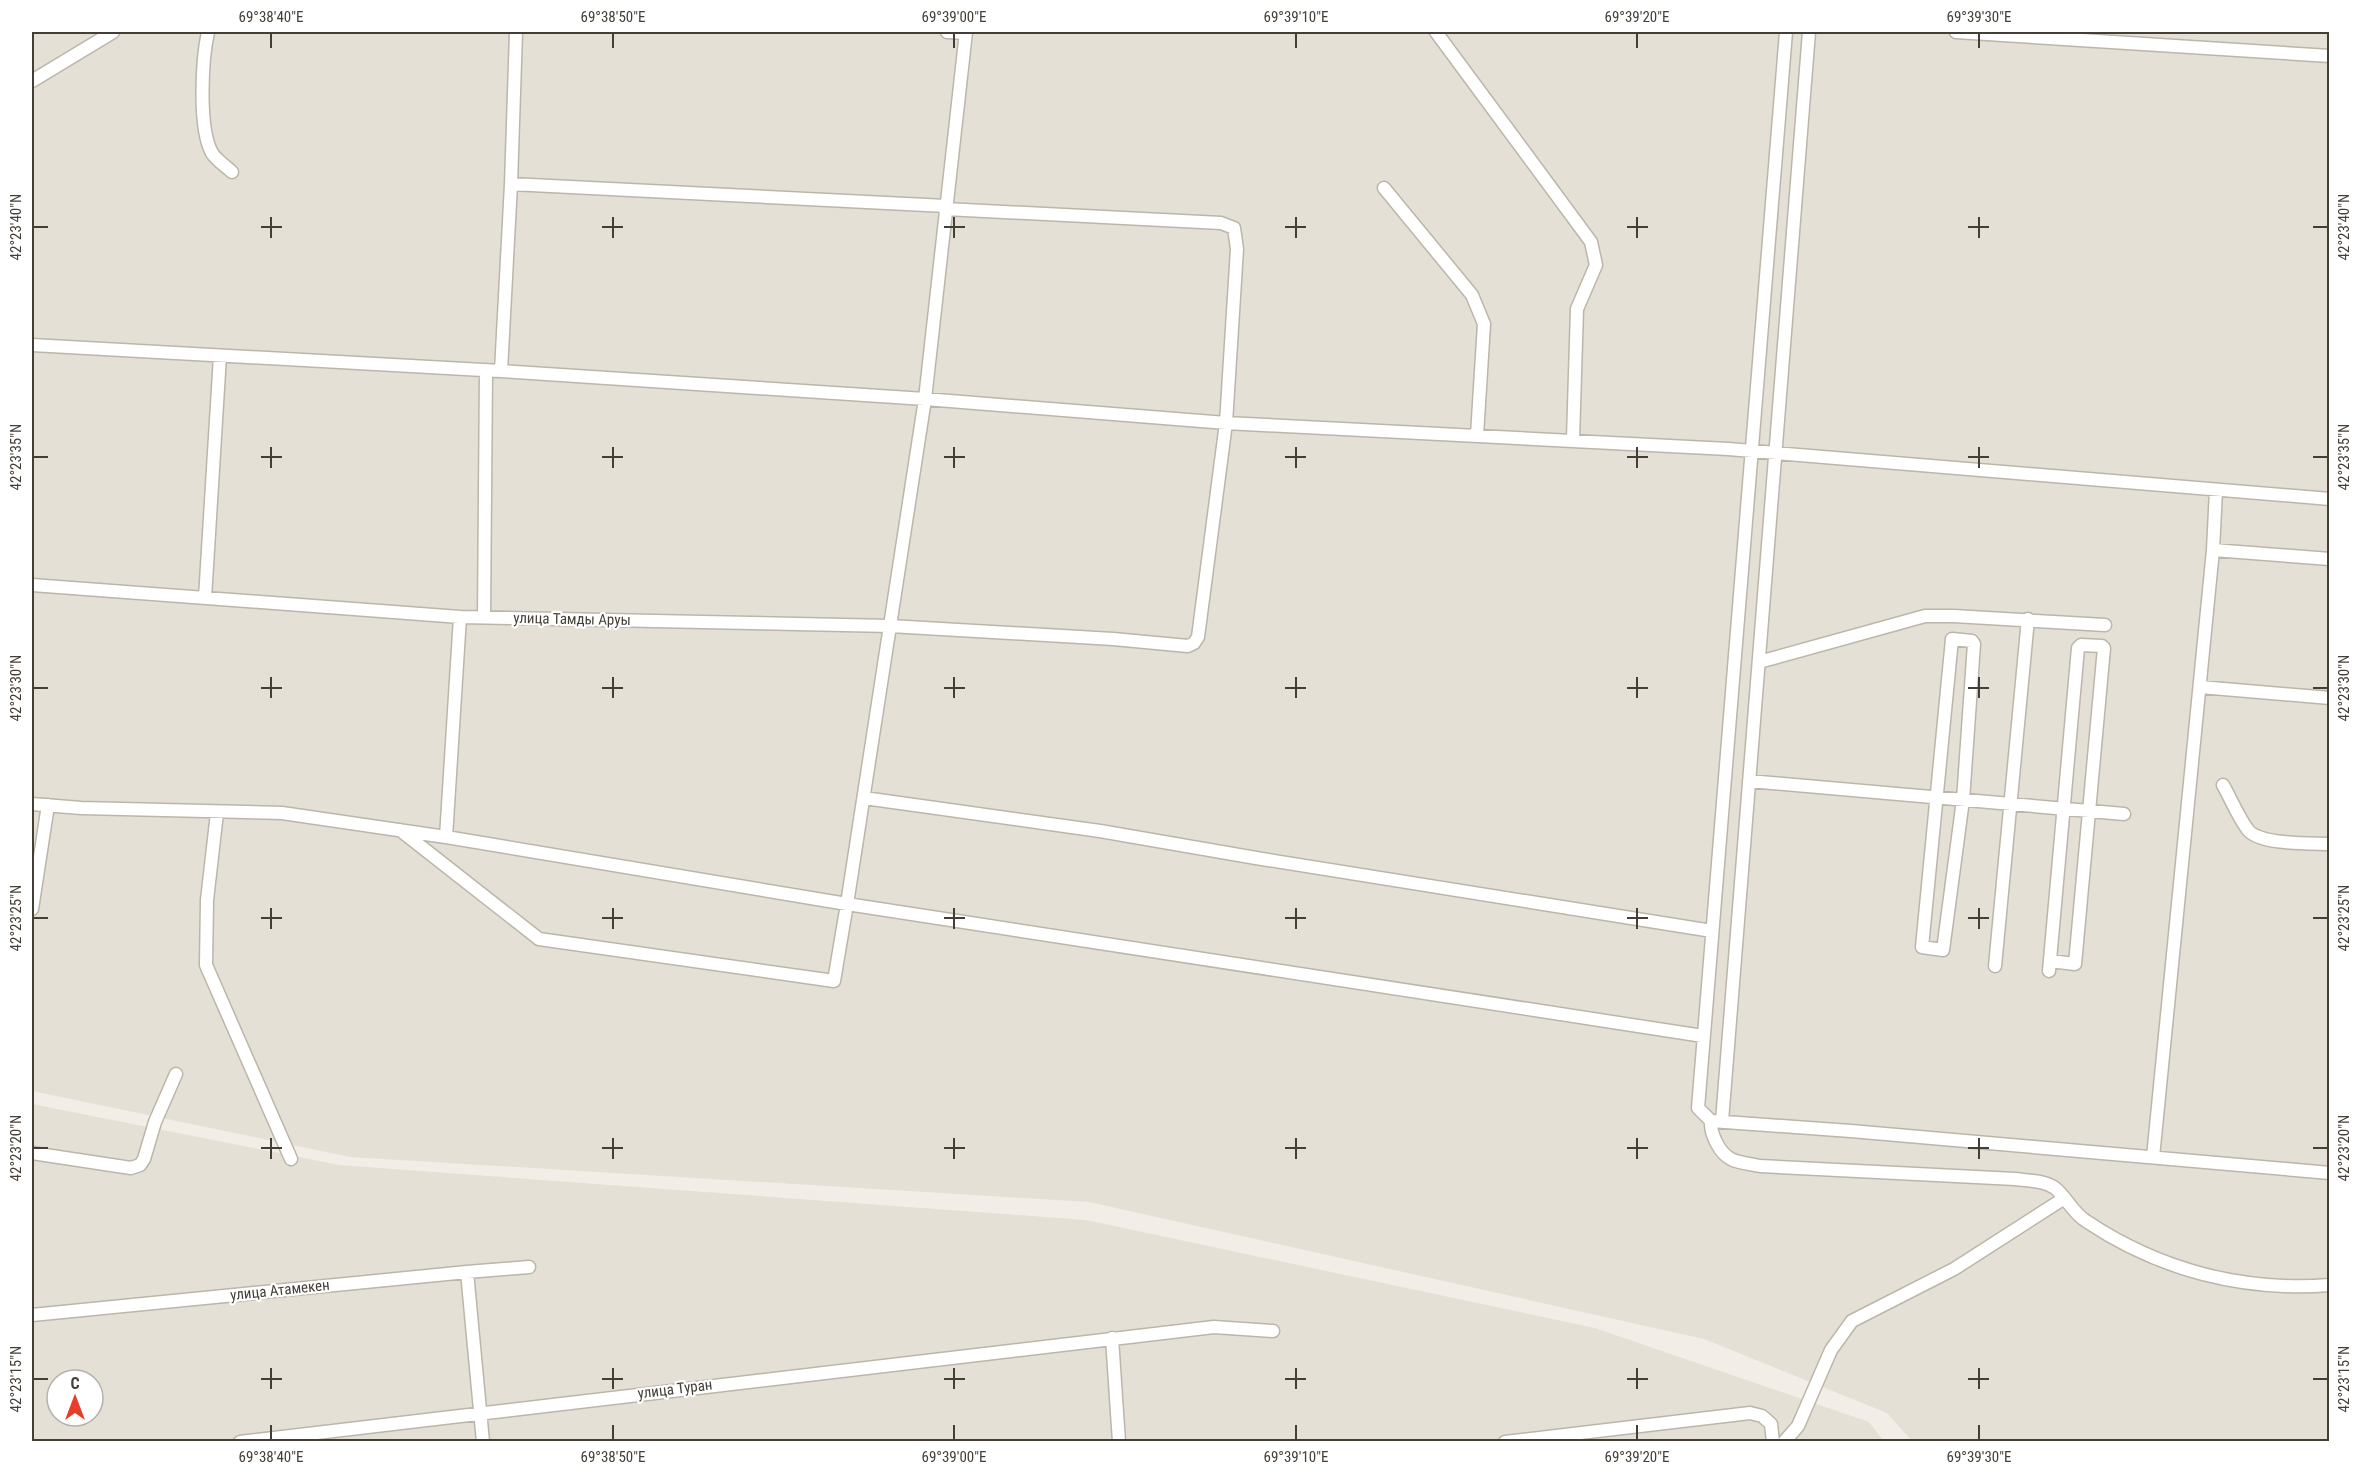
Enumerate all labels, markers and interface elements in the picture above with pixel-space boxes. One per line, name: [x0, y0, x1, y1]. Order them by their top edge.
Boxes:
text: 69°38'40"E: [239, 8, 303, 26]
text: 69°38'50"E: [581, 8, 645, 26]
text: 69°39'00"E: [922, 8, 986, 26]
text: 69°39'10"E: [1264, 8, 1328, 26]
text: 69°39'20"E: [1605, 8, 1669, 26]
text: 69°39'30"E: [1947, 8, 2011, 26]
text: 42°23'40"N: [7, 194, 25, 260]
text: 42°23'40"N: [2335, 194, 2353, 260]
text: 42°23'35"N: [7, 424, 25, 490]
text: 42°23'35"N: [2335, 424, 2353, 490]
street label: улица Тамды Аруы: [513, 609, 631, 629]
text: 42°23'30"N: [7, 655, 25, 721]
text: 42°23'30"N: [2335, 655, 2353, 721]
text: 42°23'25"N: [7, 885, 25, 951]
text: 42°23'25"N: [2335, 885, 2353, 951]
text: 42°23'20"N: [7, 1115, 25, 1181]
text: 42°23'20"N: [2335, 1115, 2353, 1181]
street label: улица Атамекен: [229, 1276, 331, 1304]
text: 42°23'15"N: [7, 1346, 25, 1412]
text: 42°23'15"N: [2335, 1346, 2353, 1412]
north arrow: [45, 1368, 105, 1428]
text: С: [70, 1374, 80, 1393]
street label: улица Туран: [637, 1375, 713, 1403]
text: 69°38'40"E: [239, 1448, 303, 1466]
text: 69°38'50"E: [581, 1448, 645, 1466]
text: 69°39'00"E: [922, 1448, 986, 1466]
text: 69°39'10"E: [1264, 1448, 1328, 1466]
text: 69°39'20"E: [1605, 1448, 1669, 1466]
text: 69°39'30"E: [1947, 1448, 2011, 1466]

